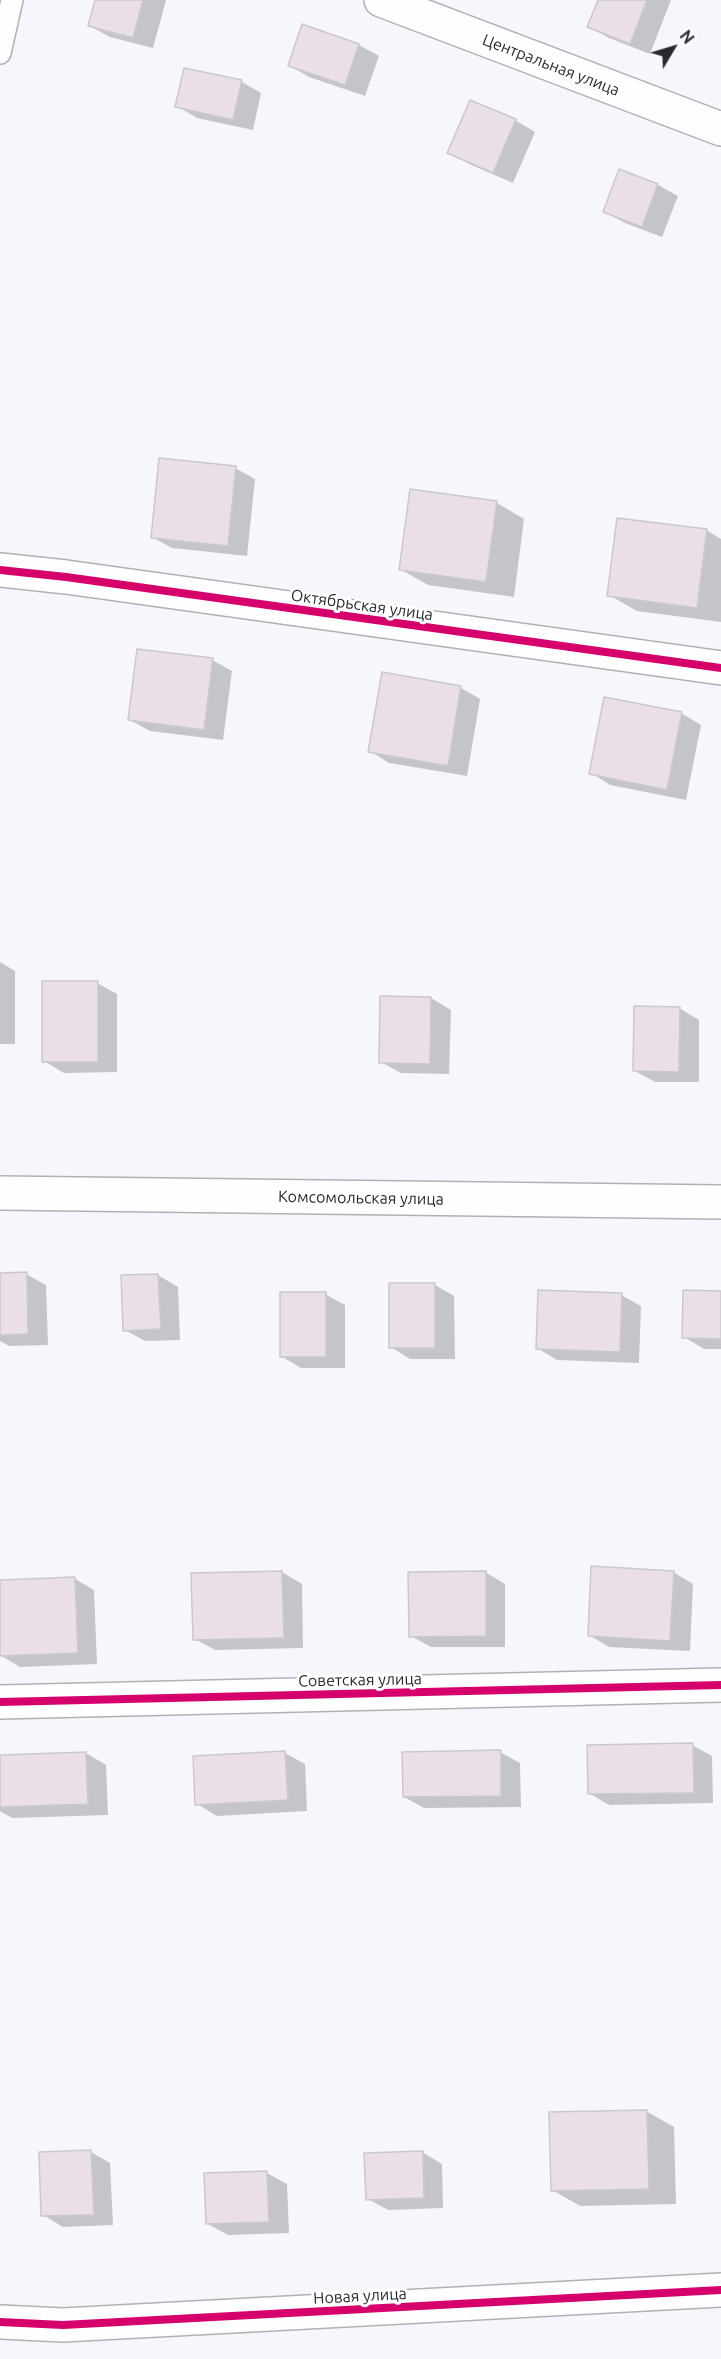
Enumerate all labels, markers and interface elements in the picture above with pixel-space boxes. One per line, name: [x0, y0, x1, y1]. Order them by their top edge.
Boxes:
north arrow: [643, 18, 703, 78]
text: N: [676, 27, 698, 47]
street label: Центральная улица: [480, 30, 622, 100]
street label: Октябрьская улица: [290, 586, 434, 624]
street label: Комсомольская улица: [278, 1187, 444, 1209]
street label: Советская улица: [298, 1669, 422, 1691]
street label: Новая улица: [313, 2284, 407, 2308]

